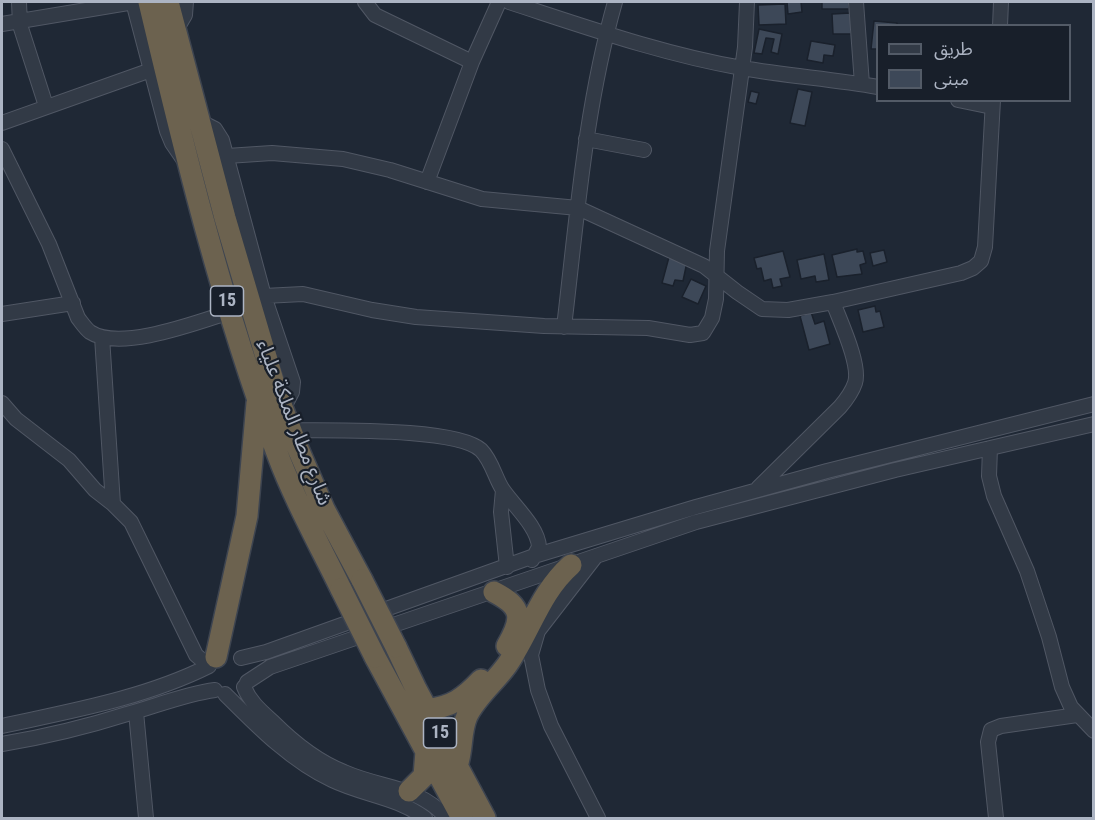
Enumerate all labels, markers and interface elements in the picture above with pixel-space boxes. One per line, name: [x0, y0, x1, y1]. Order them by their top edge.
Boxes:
legend: [876, 24, 1071, 102]
text: طريق: [934, 38, 973, 59]
text: مبنى: [934, 68, 969, 89]
road number: 15: [210, 286, 244, 316]
street label: شارع مطار الملكة علياء: [250, 337, 336, 509]
road number: 15: [424, 718, 456, 748]

